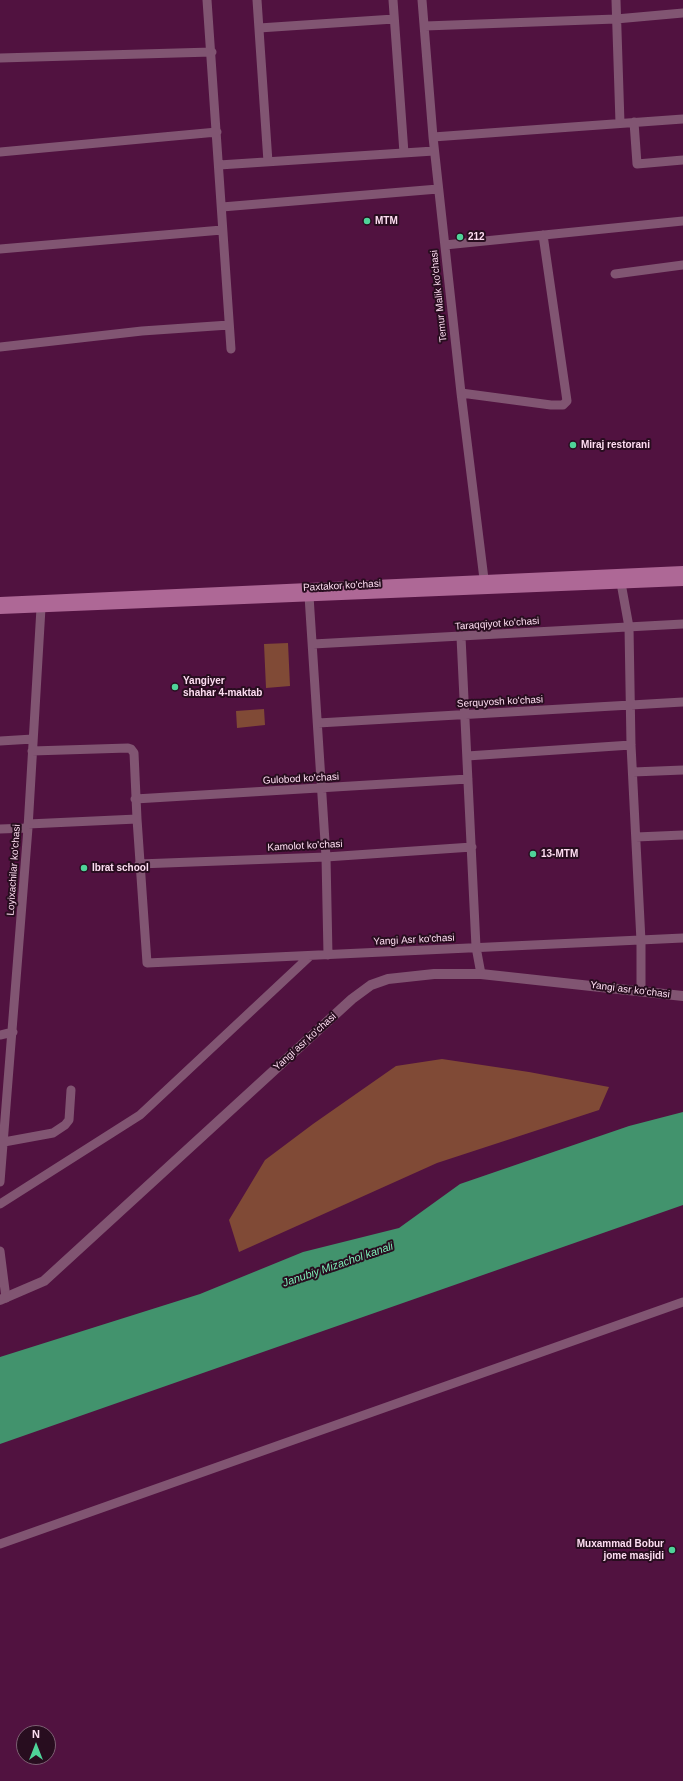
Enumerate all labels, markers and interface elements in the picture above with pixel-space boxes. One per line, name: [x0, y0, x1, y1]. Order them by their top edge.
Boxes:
place label: MTM: [375, 215, 398, 227]
marker: MTM: [362, 216, 372, 226]
place label: 212: [468, 231, 485, 243]
marker: 212: [455, 232, 465, 242]
street label: Temur Malik ko'chasi: [428, 249, 450, 343]
place label: Miraj restorani: [581, 439, 650, 451]
marker: Miraj restorani: [568, 440, 578, 450]
street label: Paxtakor ko'chasi: [303, 578, 381, 594]
street label: Taraqqiyot ko'chasi: [454, 615, 540, 633]
place label: Yangiyer shahar 4-maktab: [183, 675, 262, 698]
marker: Yangiyer shahar 4-maktab: [170, 682, 180, 692]
street label: Serquyosh ko'chasi: [457, 694, 543, 710]
street label: Gulobod ko'chasi: [263, 771, 339, 787]
street label: Loyixachilar ko'chasi: [5, 824, 23, 916]
street label: Kamolot ko'chasi: [267, 838, 343, 854]
place label: 13-MTM: [541, 848, 578, 860]
marker: 13-MTM: [528, 849, 538, 859]
place label: Ibrat school: [92, 862, 149, 874]
marker: Ibrat school: [79, 863, 89, 873]
street label: Yangi Asr ko'chasi: [373, 932, 455, 948]
street label: Yangi asr ko'chasi: [590, 979, 670, 1001]
street label: Yangi asr ko'chasi: [271, 1011, 339, 1073]
water label: Janubiy Mizachol kanali: [281, 1240, 395, 1290]
place label: Muxammad Bobur jome masjidi: [577, 1538, 664, 1562]
marker: Muxammad Bobur jome masjidi: [667, 1545, 677, 1555]
north arrow: [16, 1725, 56, 1765]
text: N: [32, 1728, 40, 1740]

